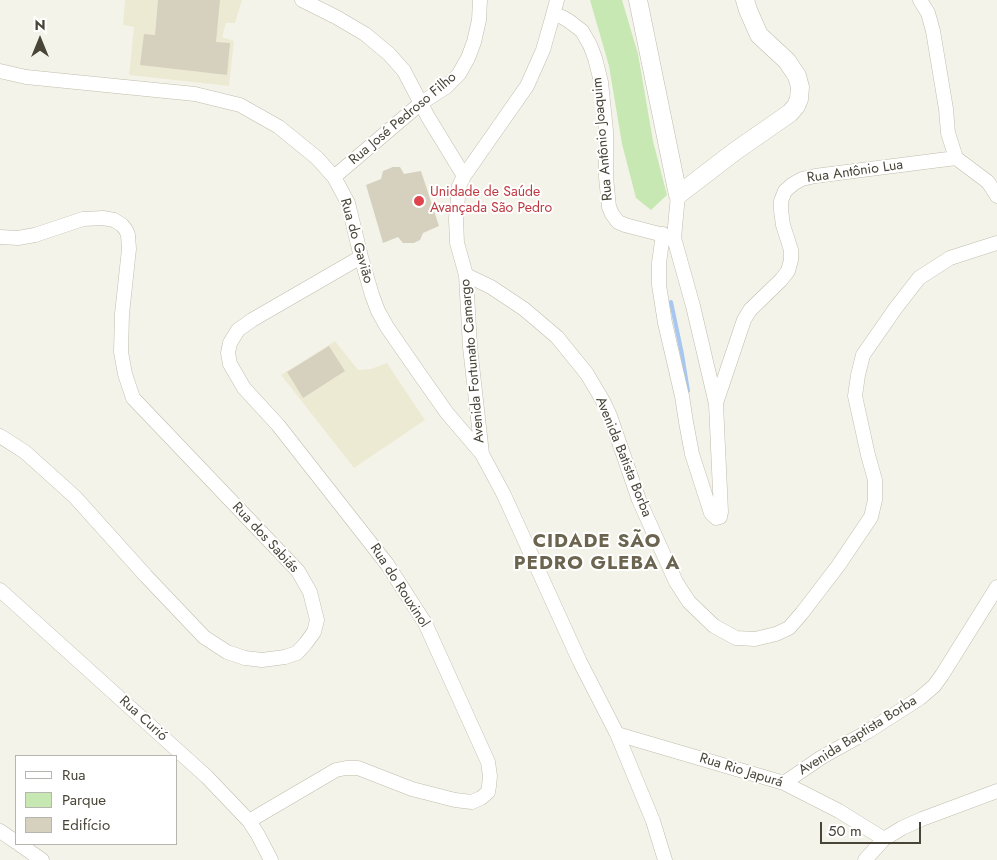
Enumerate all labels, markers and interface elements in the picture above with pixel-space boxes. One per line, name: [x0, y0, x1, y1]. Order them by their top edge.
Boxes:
north arrow: [15, 15, 65, 65]
text: N: [34, 15, 46, 35]
street label: Rua José Pedroso Filho: [346, 69, 460, 169]
street label: Rua Antônio Joaquim: [589, 76, 617, 202]
street label: Rua Antônio Lua: [806, 157, 904, 187]
place label: Unidade de Saúde Avançada São Pedro: [430, 185, 552, 218]
marker: Unidade de Saúde Avançada São Pedro: [412, 194, 426, 208]
street label: Rua do Gavião: [336, 197, 376, 285]
street label: Avenida Fortunato Camargo: [457, 278, 489, 444]
street label: Avenida Batista Borba: [591, 394, 655, 520]
street label: Rua dos Sabiás: [228, 499, 302, 577]
district label: CIDADE SÃO PEDRO GLEBA A: [512, 531, 682, 575]
street label: Rua do Rouxinol: [366, 541, 432, 631]
street label: Rua Curió: [115, 693, 171, 745]
street label: Avenida Baptista Borba: [796, 693, 920, 779]
street label: Rua Rio Japurá: [697, 750, 785, 792]
legend: [15, 755, 178, 845]
text: Rua: [62, 764, 86, 786]
text: Parque: [62, 789, 106, 811]
scale bar: [822, 812, 923, 844]
text: Edifício: [62, 814, 110, 836]
text: 50 m: [828, 820, 862, 842]

